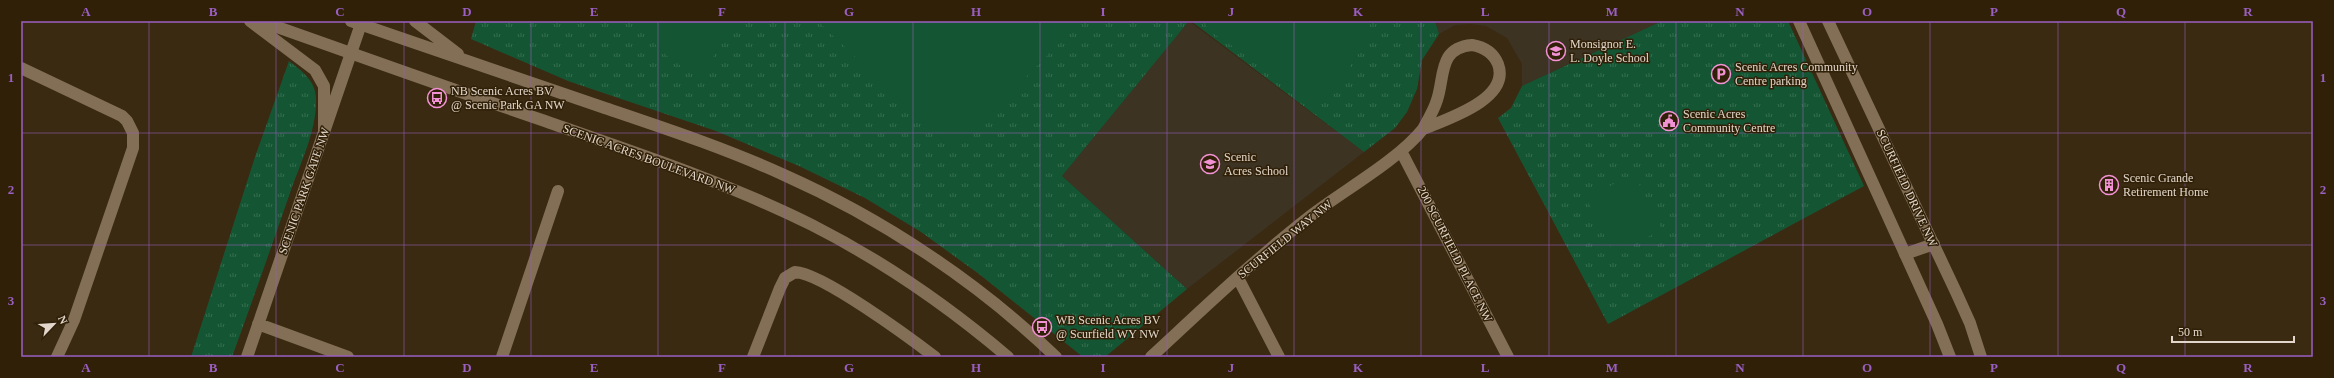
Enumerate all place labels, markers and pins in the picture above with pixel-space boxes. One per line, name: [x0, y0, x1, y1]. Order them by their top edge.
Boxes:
place label: Monsignor E. L. Doyle School: [1570, 37, 1650, 65]
school or university icon: Monsignor E. L. Doyle School: [1545, 40, 1567, 62]
place label: Scenic Acres Community Centre parking: [1735, 60, 1858, 88]
parking icon: Scenic Acres Community Centre parking: [1710, 63, 1732, 85]
place label: NB Scenic Acres BV @ Scenic Park GA NW: [451, 84, 565, 112]
bus stop icon: NB Scenic Acres BV @ Scenic Park GA NW: [426, 87, 448, 109]
place label: Scenic Acres Community Centre: [1683, 107, 1775, 135]
public building icon: Scenic Acres Community Centre: [1658, 110, 1680, 132]
place label: Scenic Acres School: [1224, 150, 1289, 178]
school or university icon: Scenic Acres School: [1199, 153, 1221, 175]
place label: Scenic Grande Retirement Home: [2123, 171, 2209, 199]
building icon: Scenic Grande Retirement Home: [2098, 174, 2120, 196]
place label: WB Scenic Acres BV @ Scurfield WY NW: [1056, 313, 1161, 341]
bus stop icon: WB Scenic Acres BV @ Scurfield WY NW: [1031, 316, 1053, 338]

